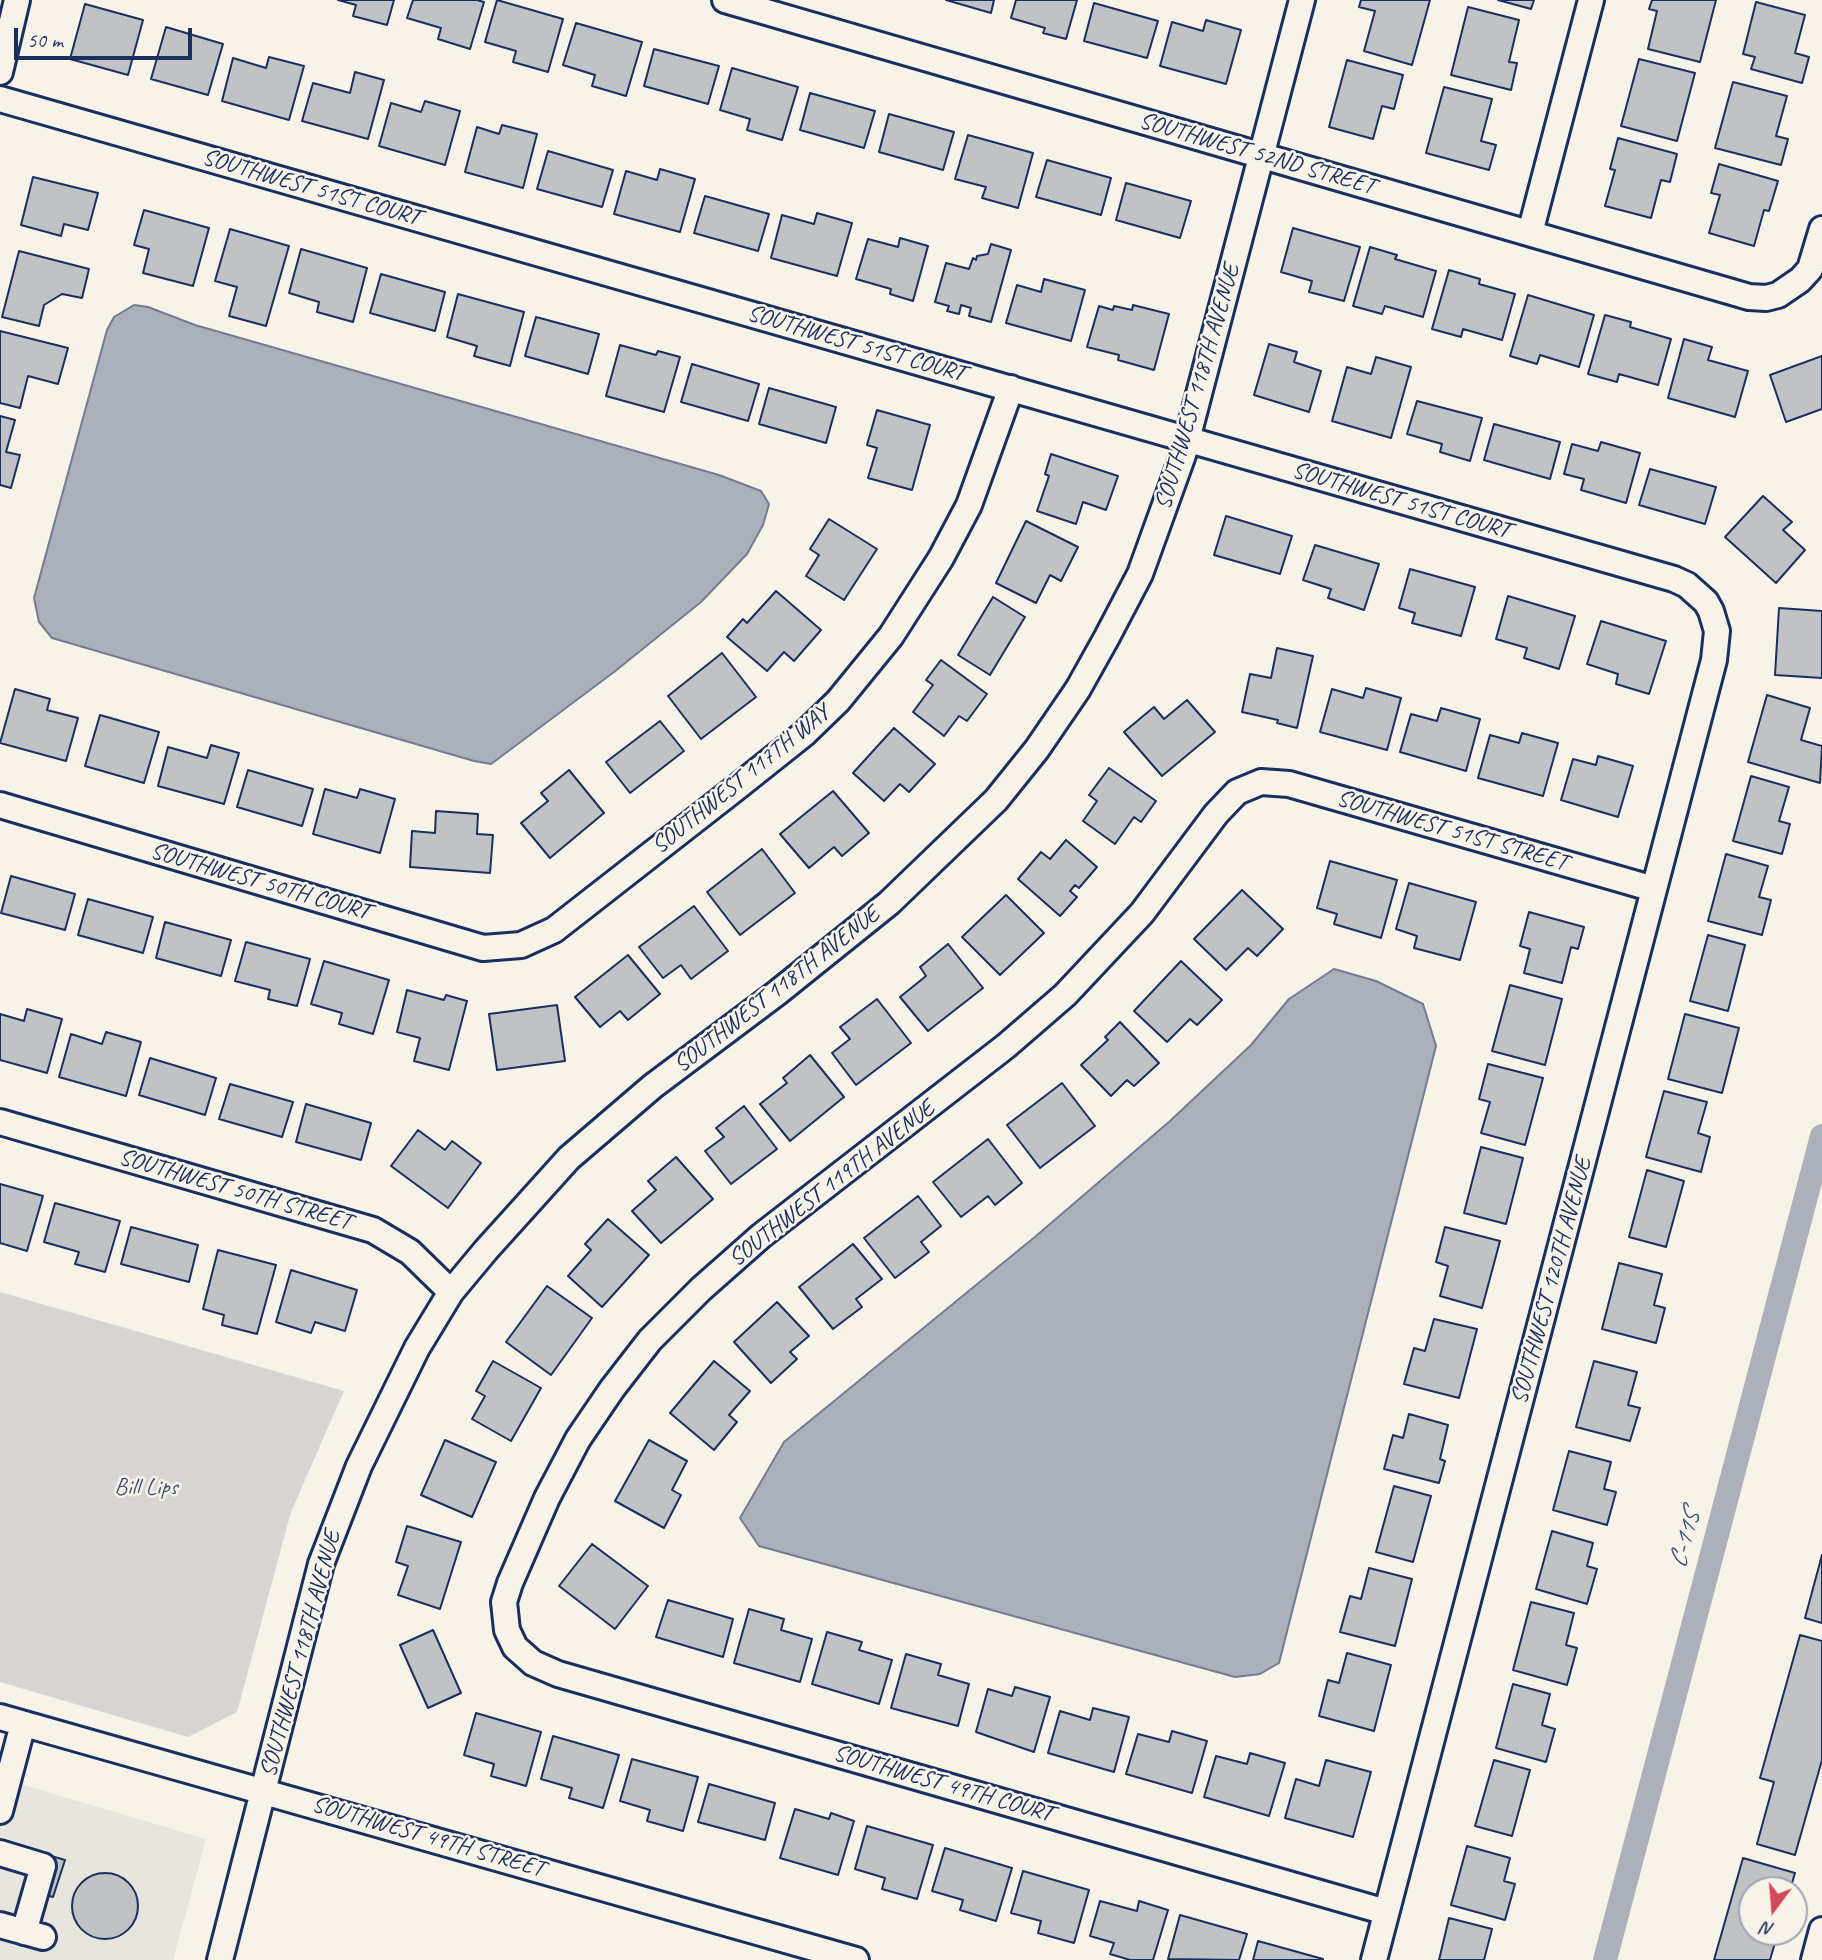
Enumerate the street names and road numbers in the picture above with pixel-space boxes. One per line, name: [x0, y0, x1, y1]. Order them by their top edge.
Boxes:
street label: SOUTHWEST 52ND STREET: [1136, 106, 1378, 202]
street label: SOUTHWEST 51ST COURT: [199, 143, 423, 233]
street label: SOUTHWEST 118TH AVENUE: [1149, 261, 1247, 513]
street label: SOUTHWEST 51ST COURT: [744, 299, 968, 389]
street label: SOUTHWEST 51ST COURT: [1289, 456, 1513, 546]
street label: SOUTHWEST 117TH WAY: [646, 699, 836, 861]
street label: SOUTHWEST 51ST STREET: [1333, 784, 1571, 878]
street label: SOUTHWEST 50TH COURT: [147, 837, 373, 927]
street label: SOUTHWEST 118TH AVENUE: [668, 901, 886, 1079]
street label: SOUTHWEST 119TH AVENUE: [723, 1095, 941, 1273]
street label: SOUTHWEST 50TH STREET: [115, 1143, 355, 1237]
street label: SOUTHWEST 120TH AVENUE: [1505, 1155, 1599, 1407]
street label: SOUTHWEST 118TH AVENUE: [254, 1528, 348, 1780]
street label: SOUTHWEST 49TH COURT: [830, 1739, 1056, 1829]
street label: SOUTHWEST 49TH STREET: [308, 1790, 548, 1884]

